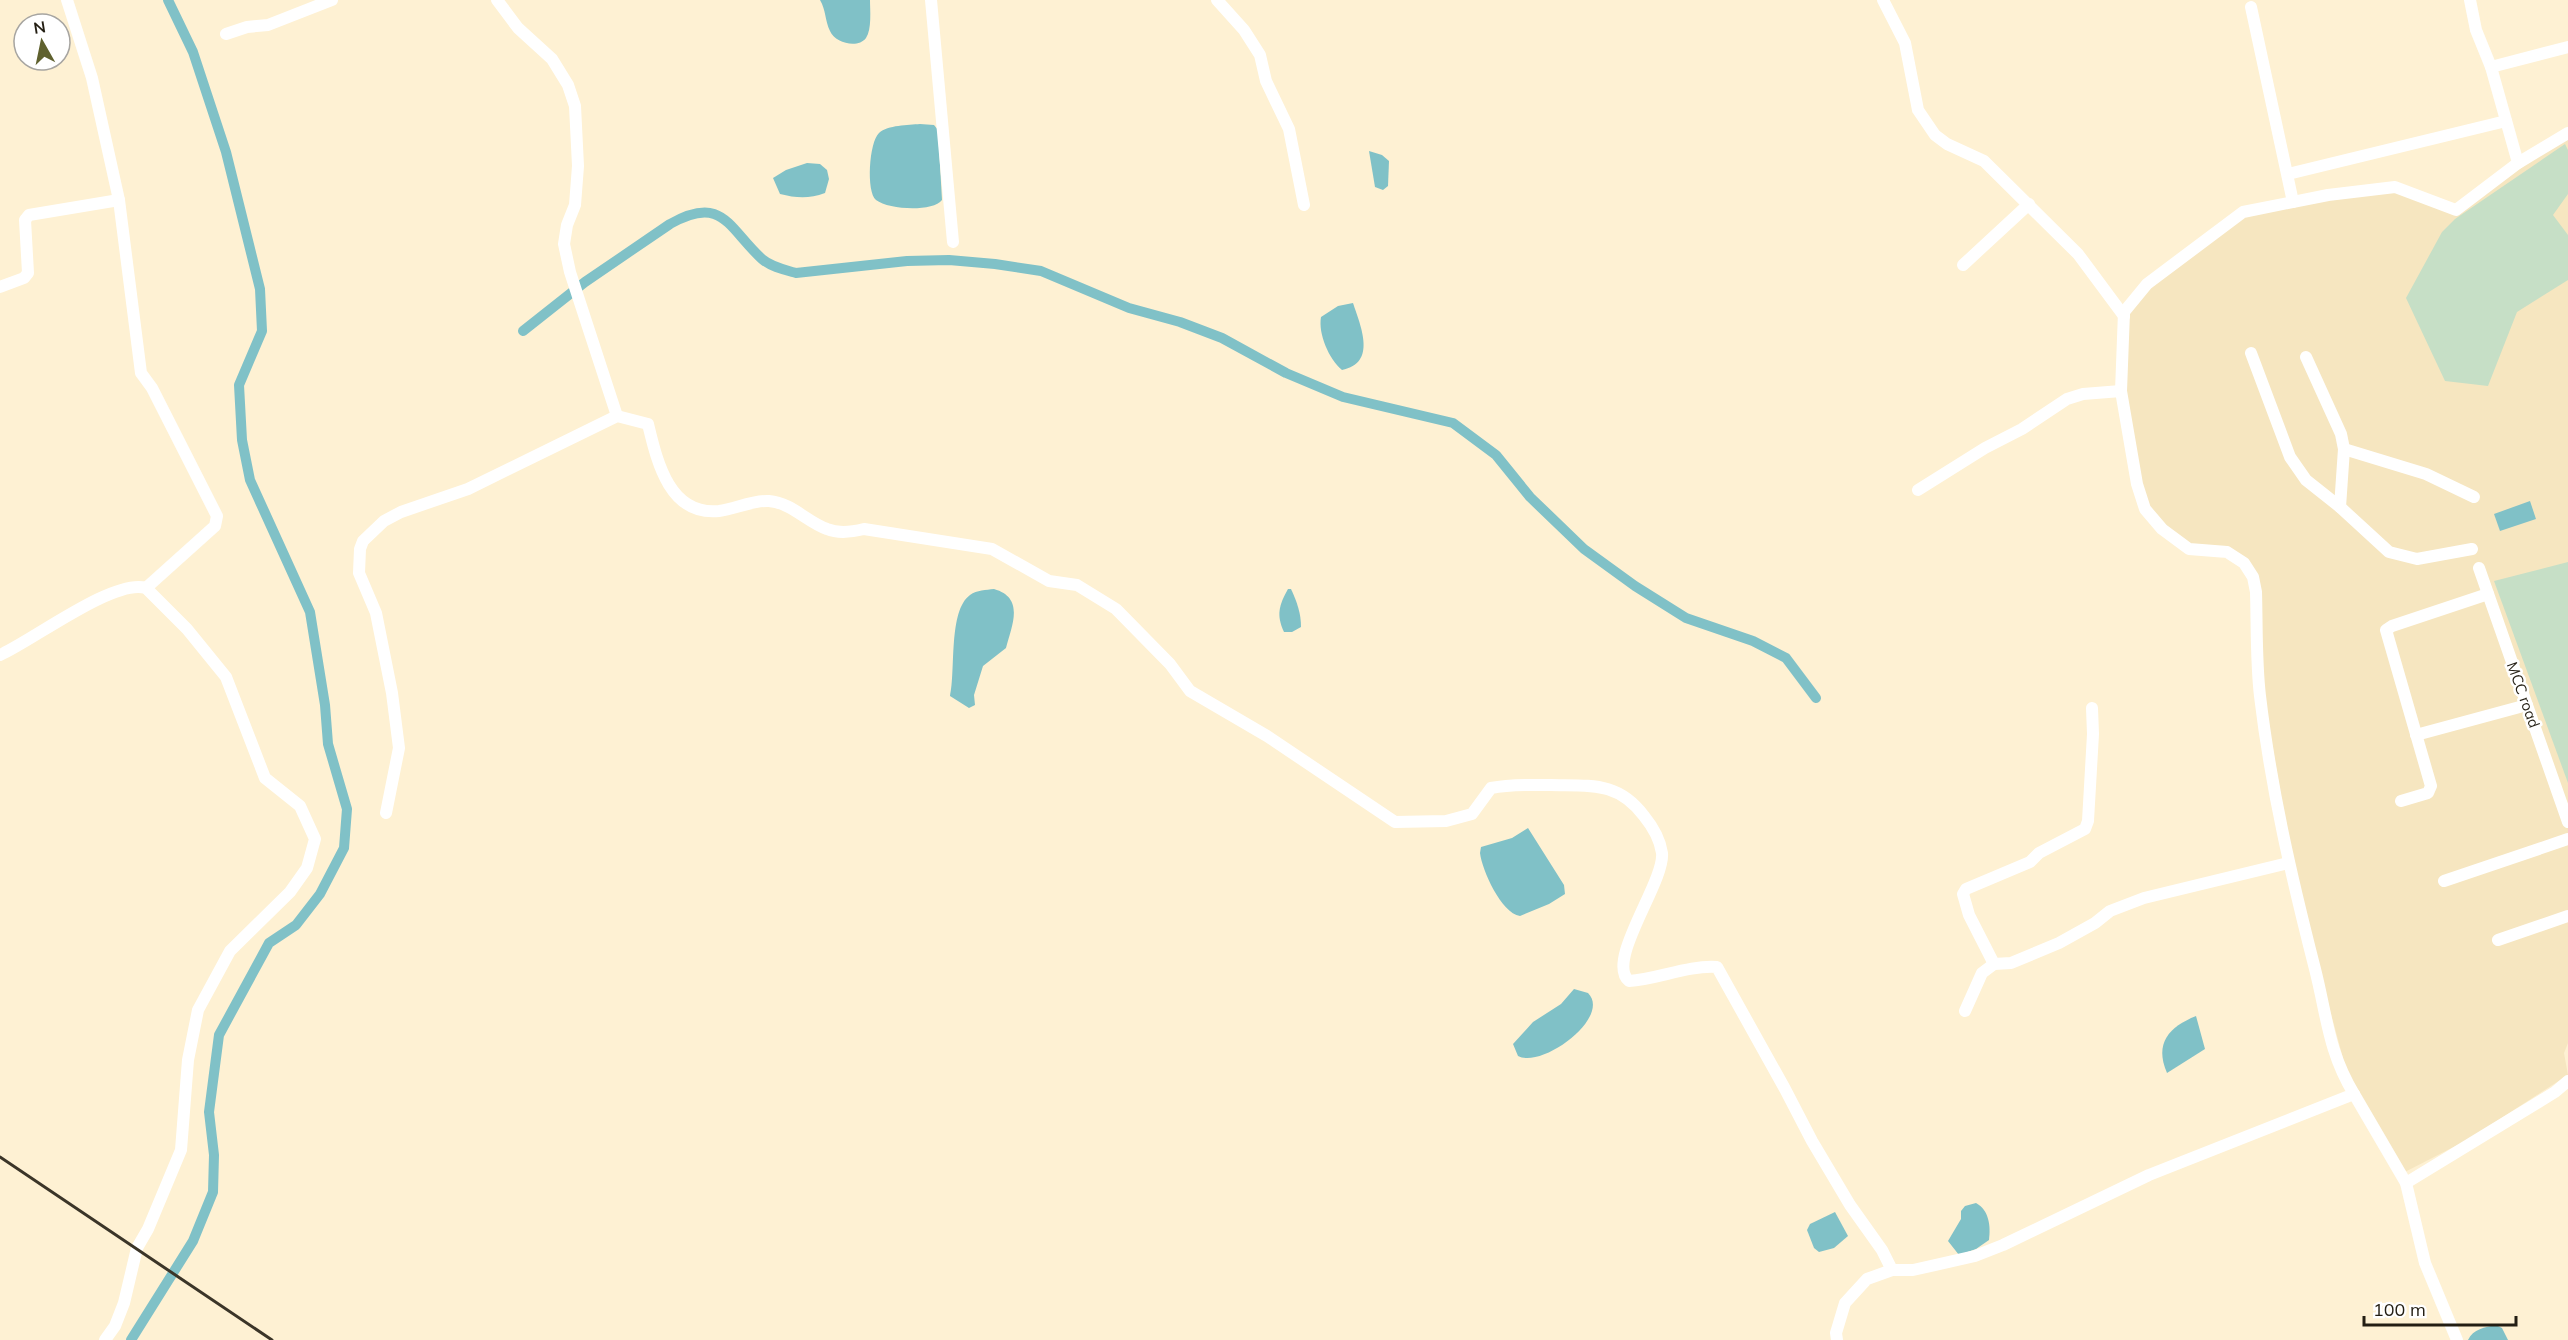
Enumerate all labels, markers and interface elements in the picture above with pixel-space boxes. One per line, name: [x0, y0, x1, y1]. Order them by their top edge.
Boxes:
north arrow: [12, 12, 72, 72]
text: N: [32, 16, 47, 38]
street label: MCC road: [2503, 659, 2544, 730]
scale bar: [2364, 1289, 2516, 1327]
text: 100 m: [2373, 1298, 2426, 1321]

